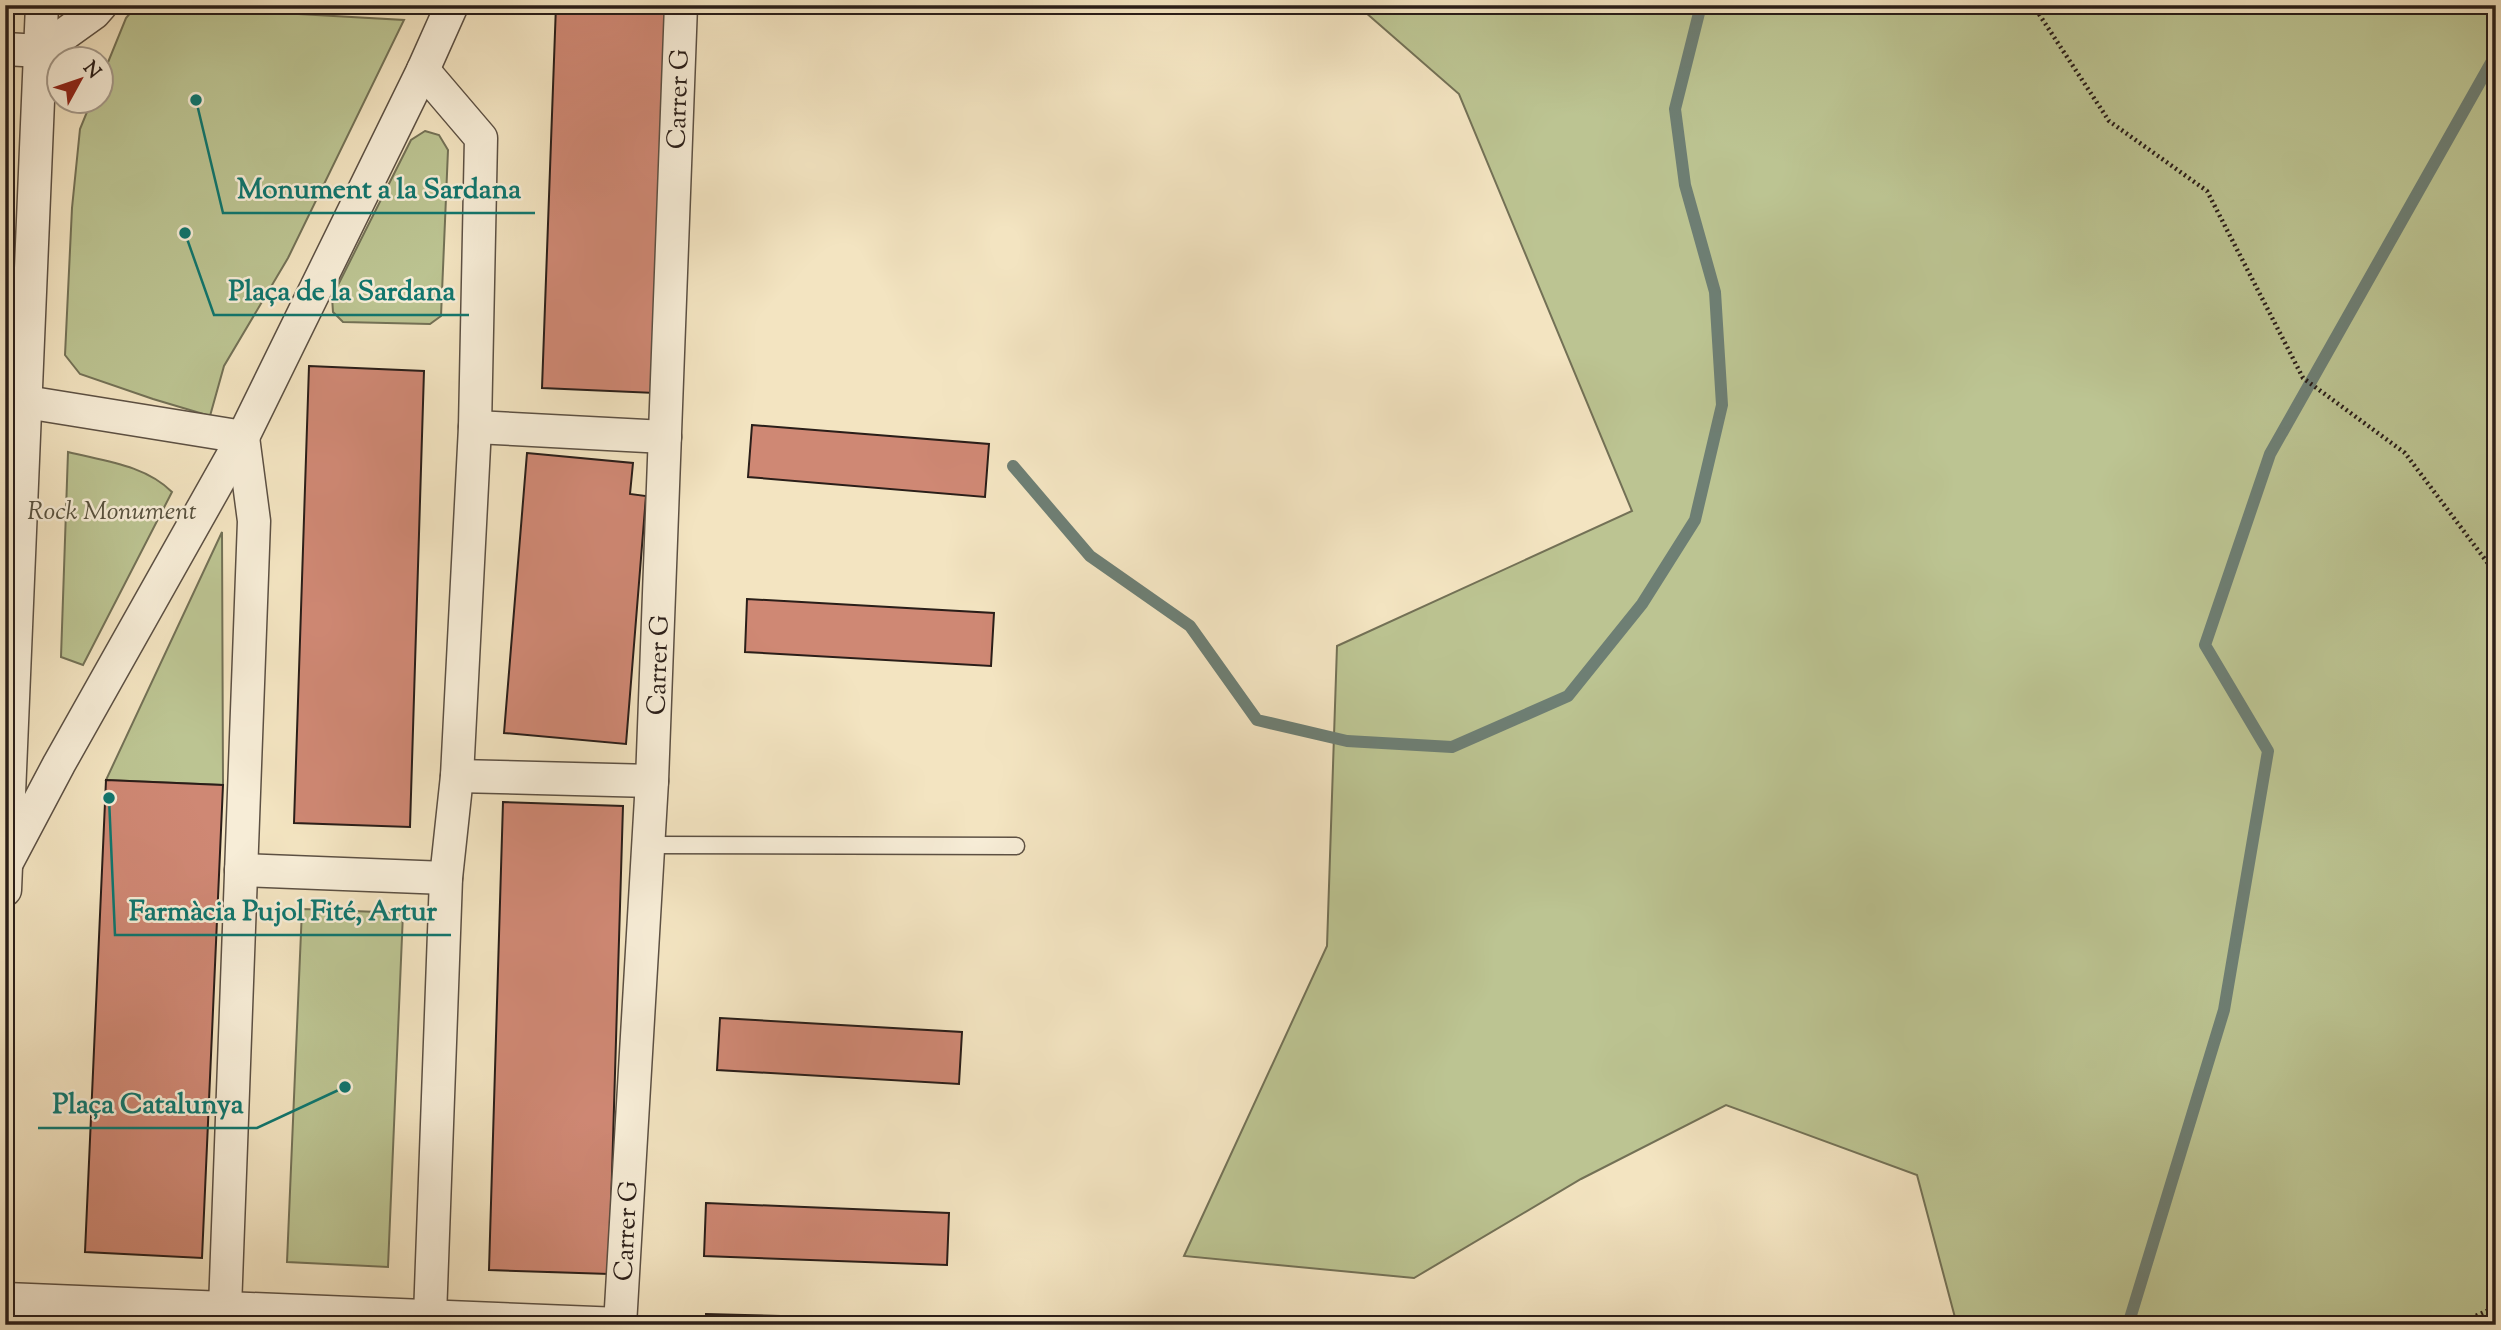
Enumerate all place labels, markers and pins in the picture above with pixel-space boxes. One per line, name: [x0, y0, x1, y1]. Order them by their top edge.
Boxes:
callout: Monument a la Sardana: [223, 164, 535, 213]
callout: Plaça de la Sardana: [214, 266, 469, 315]
callout: Farmàcia Pujol Fité, Artur: [115, 886, 451, 935]
callout: Plaça Catalunya: [38, 1079, 257, 1128]

